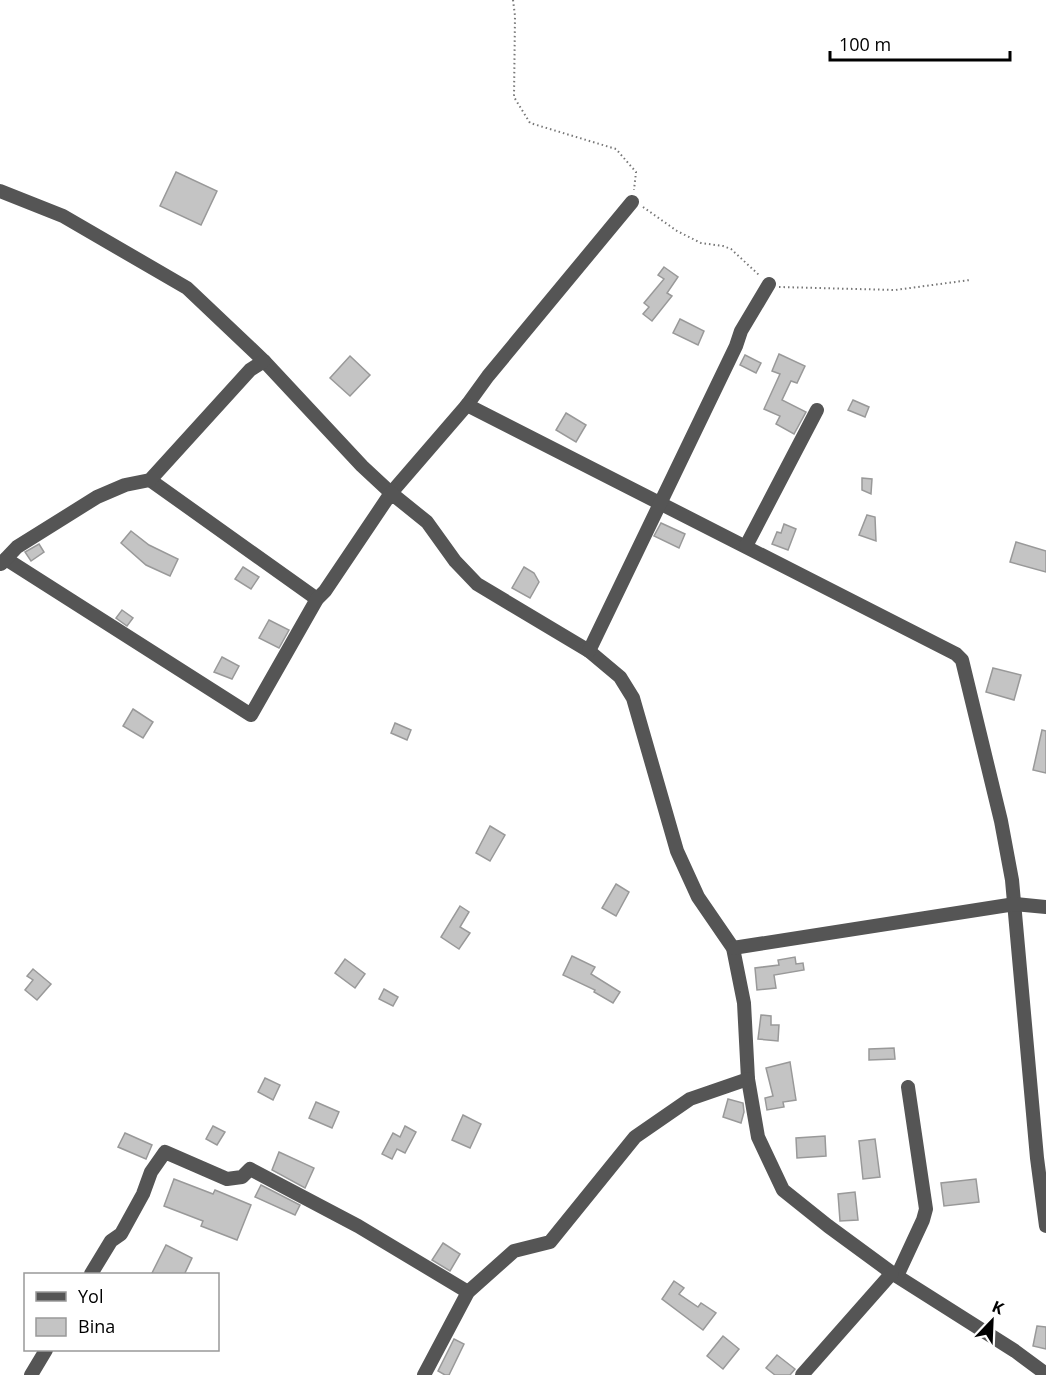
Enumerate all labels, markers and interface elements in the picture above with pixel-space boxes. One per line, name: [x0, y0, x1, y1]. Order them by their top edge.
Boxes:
scale bar: [830, 24, 1010, 62]
text: 100 m: [839, 32, 891, 56]
legend: [24, 1273, 219, 1351]
text: Yol: [78, 1284, 103, 1308]
north arrow: [962, 1291, 1022, 1351]
text: K: [989, 1295, 1007, 1320]
text: Bina: [78, 1314, 115, 1338]

